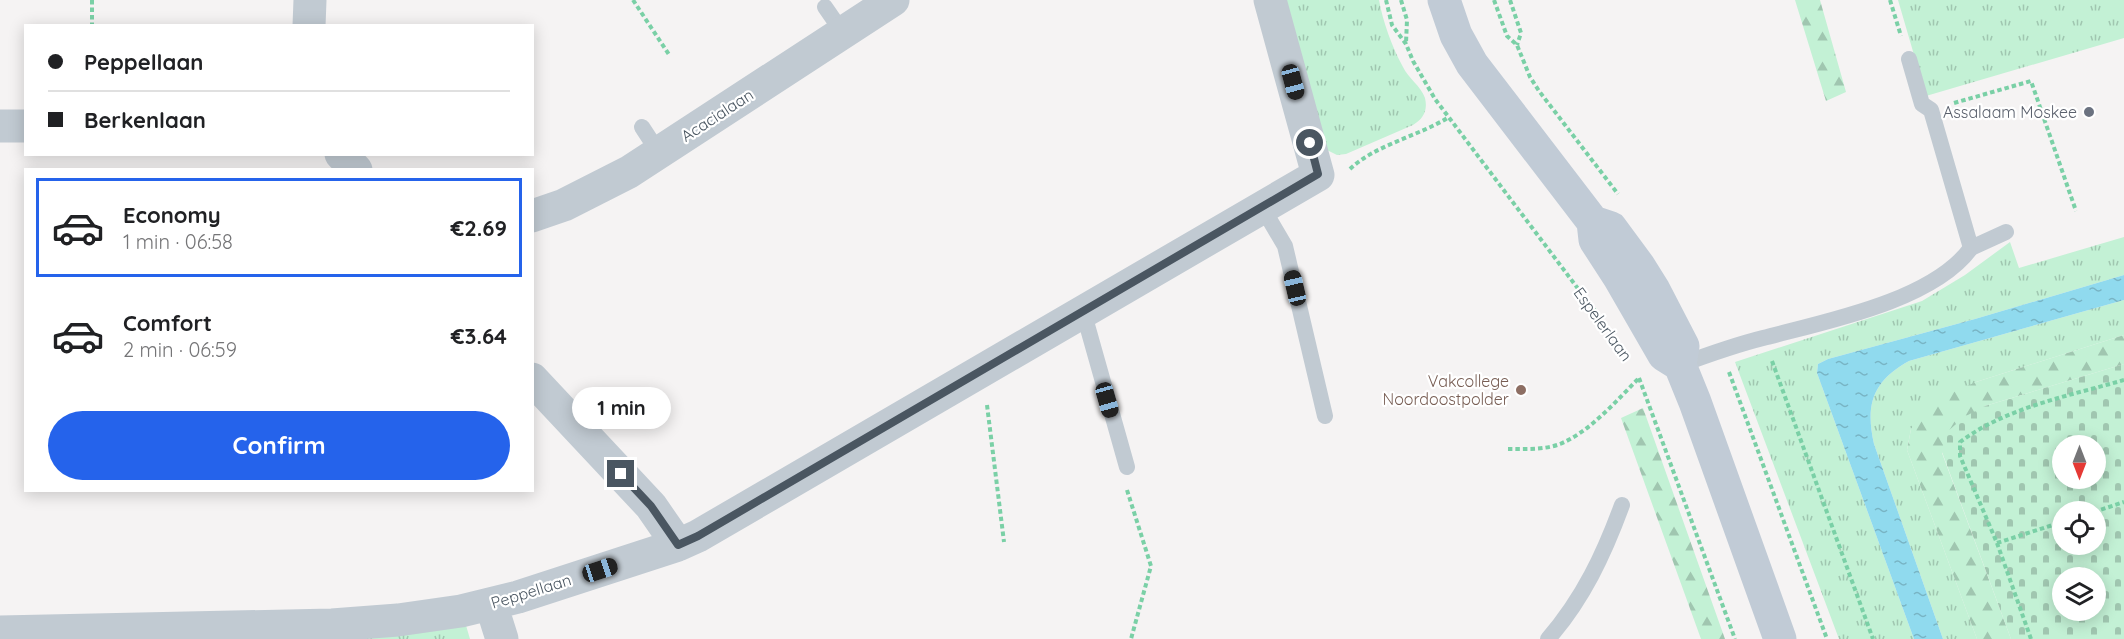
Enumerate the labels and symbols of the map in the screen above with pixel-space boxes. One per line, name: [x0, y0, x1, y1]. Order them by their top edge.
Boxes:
car: [1280, 62, 1306, 102]
street label: Acacialaan: [677, 84, 757, 146]
place label: Assalaam Moskee: [1943, 102, 2077, 122]
marker: Assalaam Moskee: [2082, 105, 2096, 119]
route start: [1296, 129, 1323, 156]
car: [1282, 268, 1308, 308]
street label: Espelerlaan: [1569, 283, 1637, 365]
place label: Vakcollege Noordoostpolder: [1382, 371, 1509, 409]
car: [1093, 380, 1121, 420]
marker: Vakcollege Noordoostpolder: [1514, 383, 1528, 397]
callout: 1 min: [572, 387, 670, 429]
north arrow: [2052, 435, 2106, 489]
route end: [607, 460, 634, 487]
car: [580, 556, 620, 584]
street label: Peppellaan: [488, 569, 574, 613]

